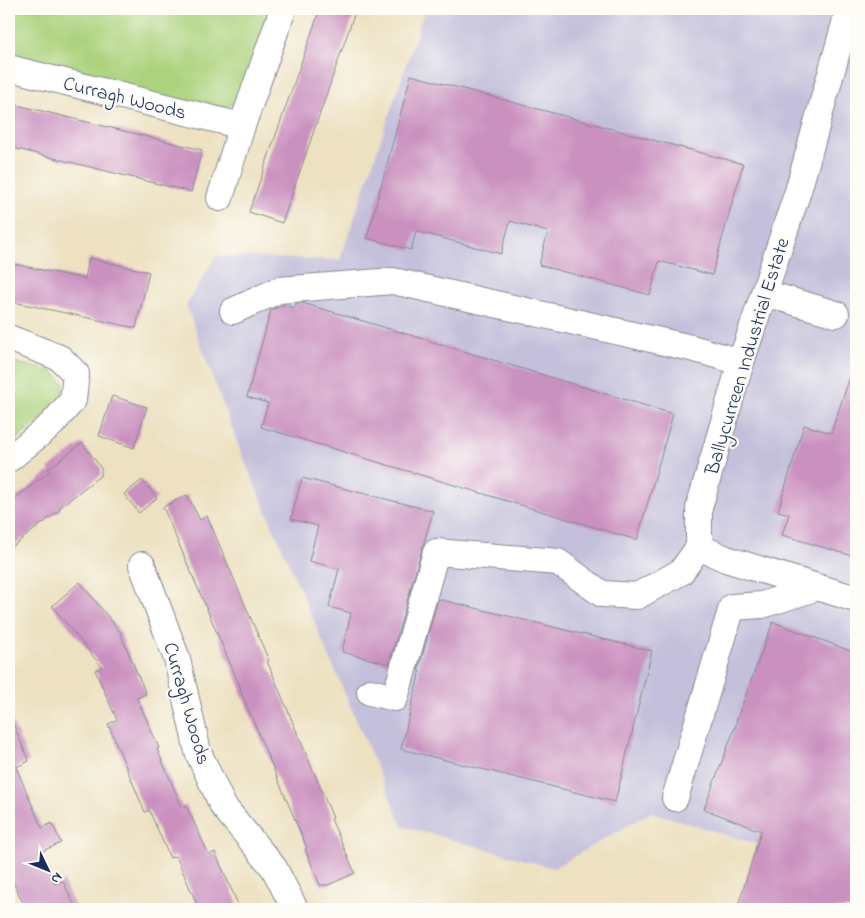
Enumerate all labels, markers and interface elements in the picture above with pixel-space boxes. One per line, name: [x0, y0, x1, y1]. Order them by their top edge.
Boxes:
street label: Curragh Woods: [60, 70, 189, 130]
street label: Ballycurreen Industrial Estate: [698, 235, 798, 480]
street label: Curragh Woods: [153, 639, 217, 769]
north arrow: [22, 846, 72, 896]
text: N: [46, 867, 67, 888]

